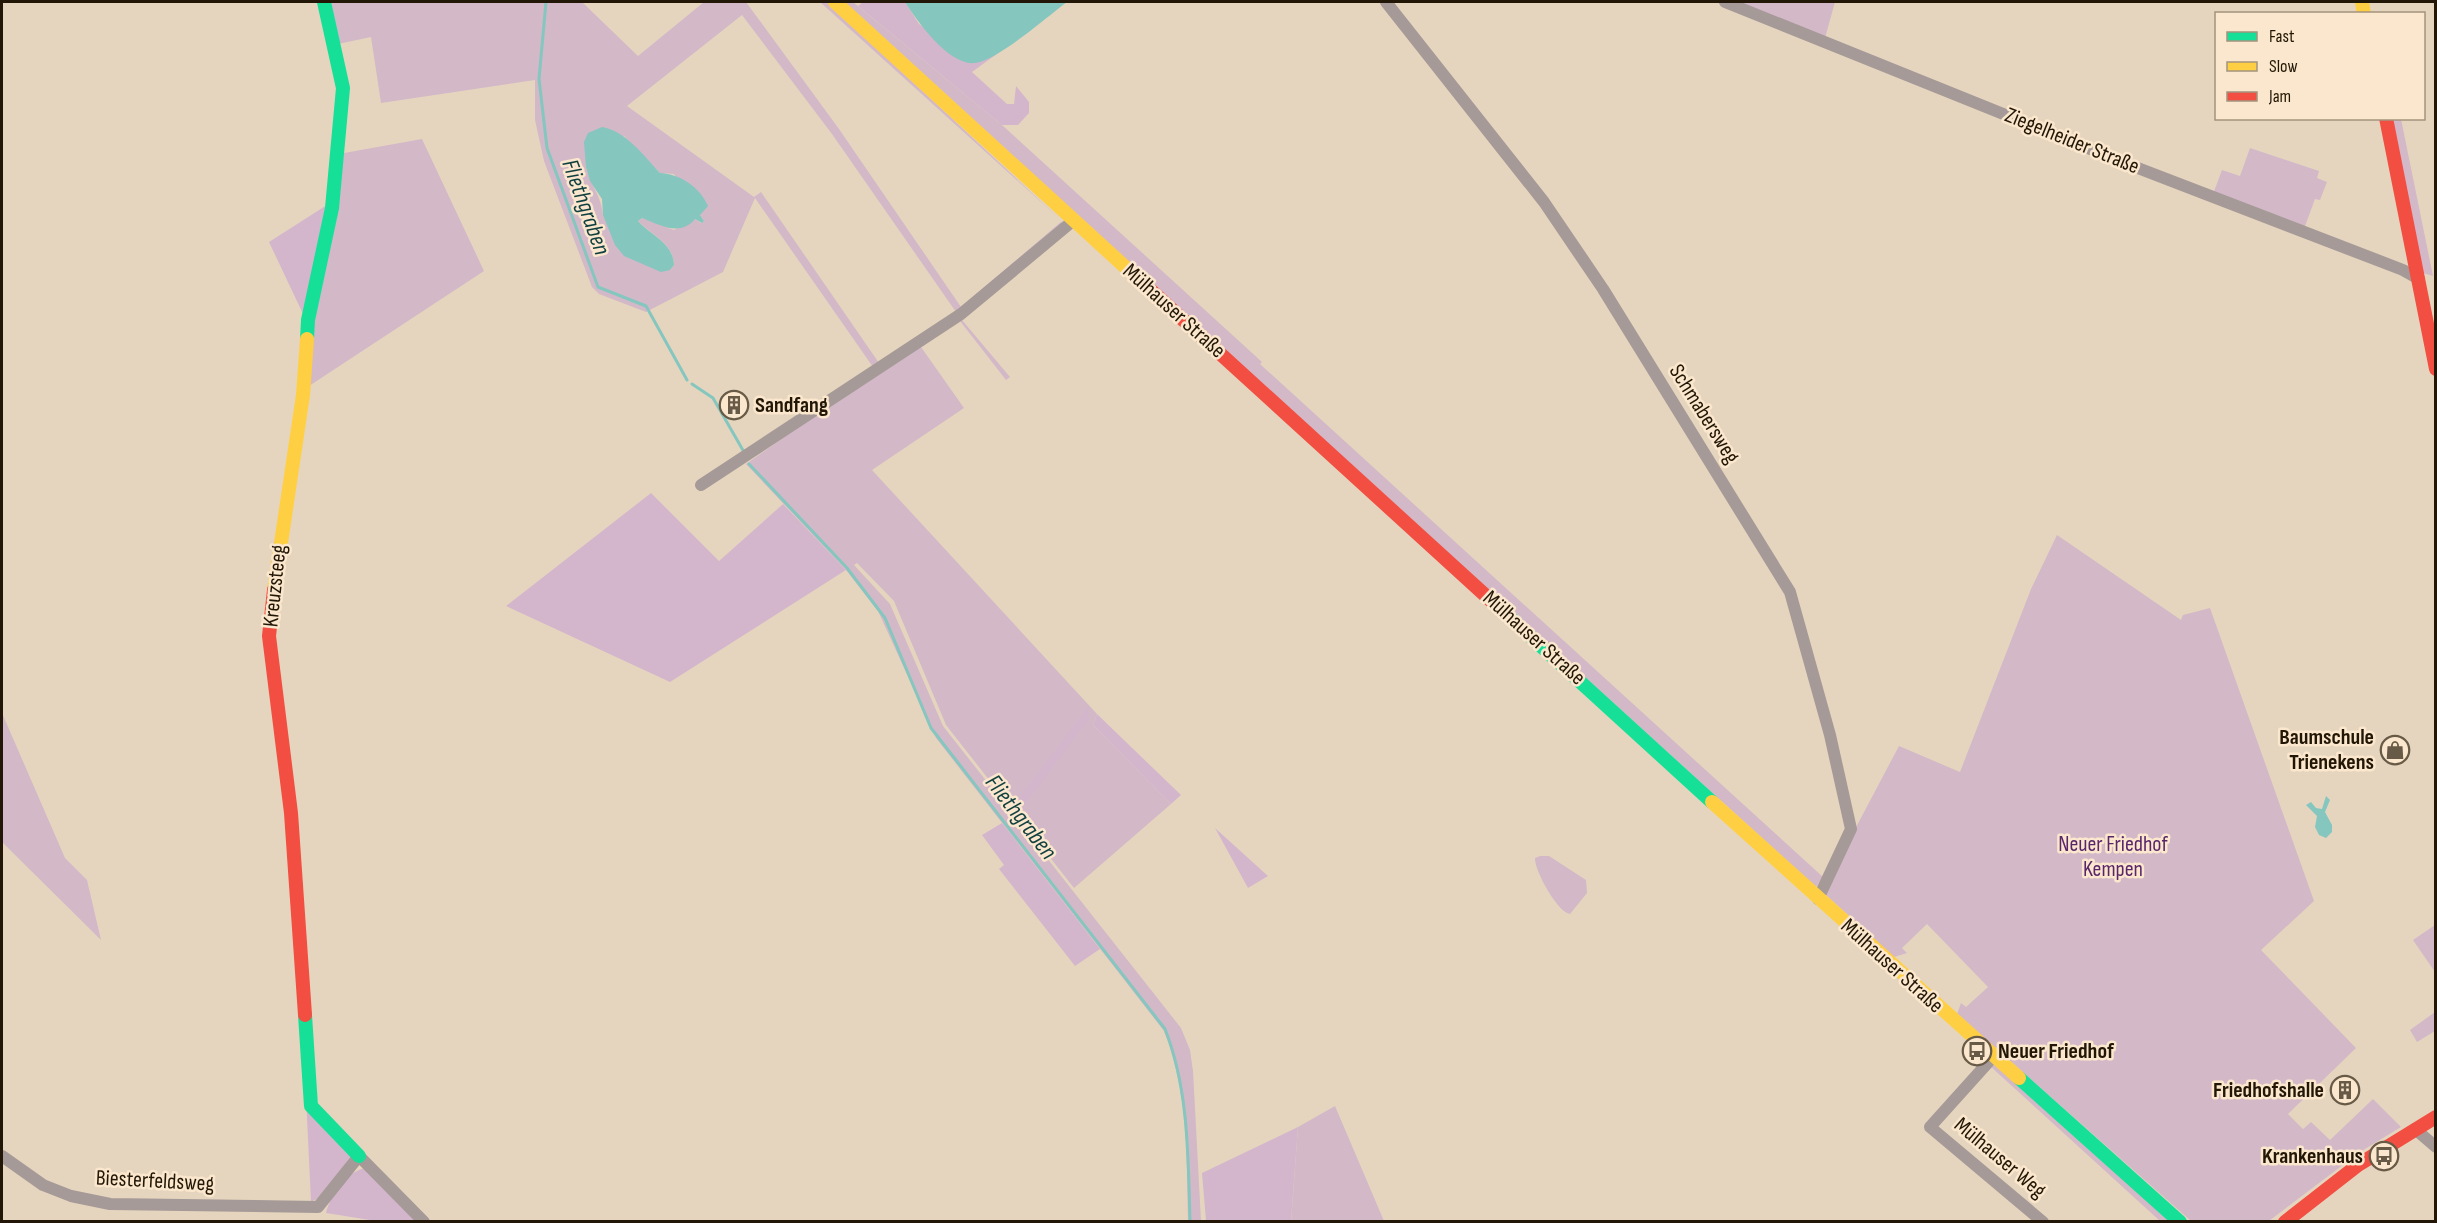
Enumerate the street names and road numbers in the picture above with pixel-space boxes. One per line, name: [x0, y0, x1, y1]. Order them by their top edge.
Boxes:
street label: Ziegelheider Straße: [2001, 102, 2143, 180]
street label: Mülhauser Straße: [1117, 258, 1231, 364]
street label: Schmabersweg: [1663, 359, 1745, 469]
street label: Kreuzsteeg: [257, 543, 293, 629]
street label: Mülhauser Straße: [1477, 585, 1591, 691]
street label: Mülhauser Straße: [1835, 913, 1949, 1019]
street label: Mülhauser Weg: [1949, 1112, 2052, 1204]
street label: Biesterfeldsweg: [95, 1164, 215, 1198]

